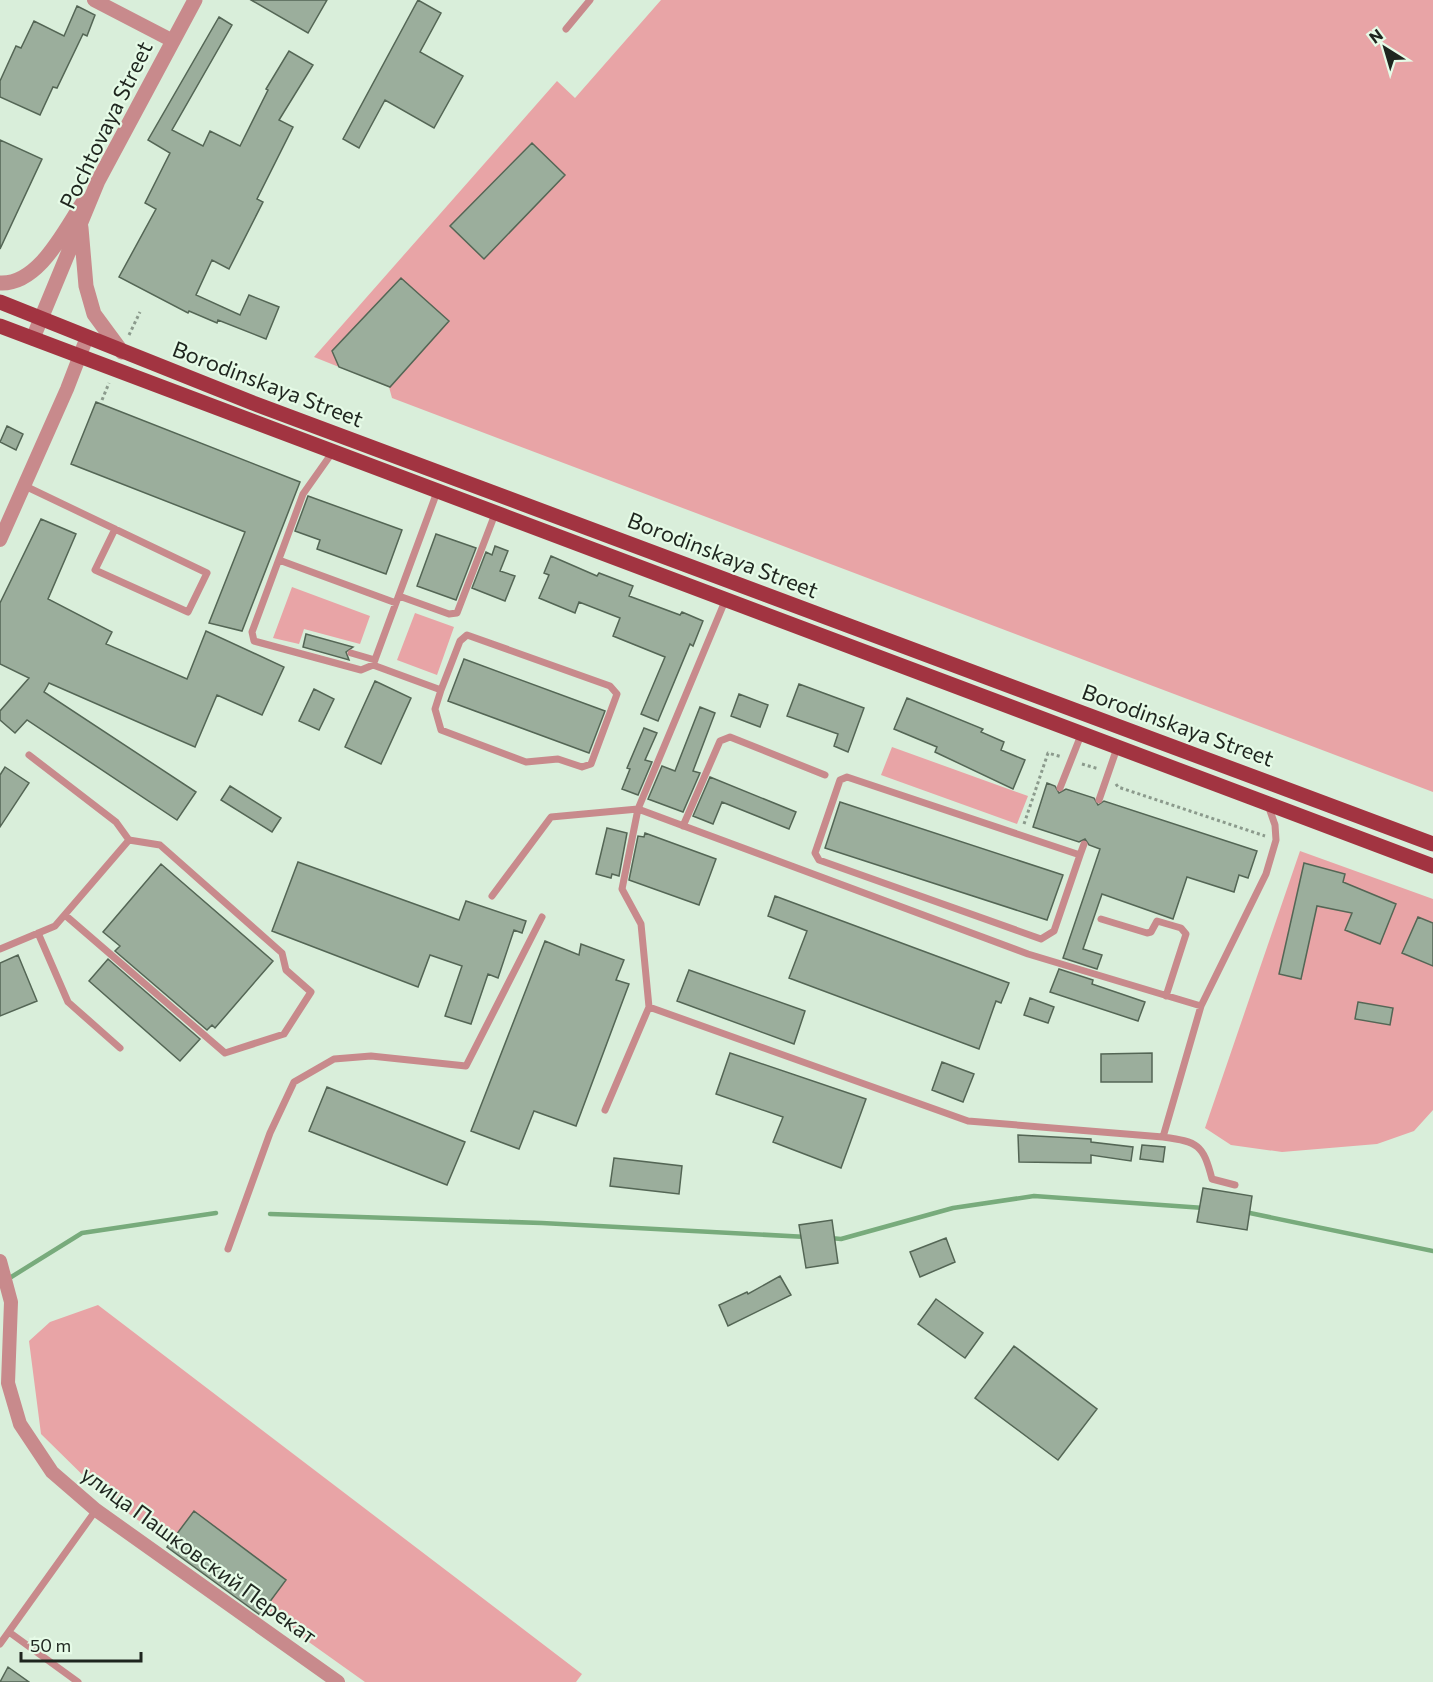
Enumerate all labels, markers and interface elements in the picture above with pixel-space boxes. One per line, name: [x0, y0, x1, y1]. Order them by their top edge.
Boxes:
north arrow: [1355, 18, 1415, 78]
text: N: [1365, 24, 1386, 47]
street label: Pochtovaya Street: [53, 37, 158, 213]
street label: Borodinskaya Street: [169, 335, 367, 432]
street label: Borodinskaya Street: [624, 506, 822, 603]
street label: Borodinskaya Street: [1079, 677, 1278, 772]
street label: улица Пашковский Перекат: [76, 1460, 322, 1649]
scale bar: [21, 1625, 141, 1663]
text: 50 m: [30, 1634, 71, 1656]

